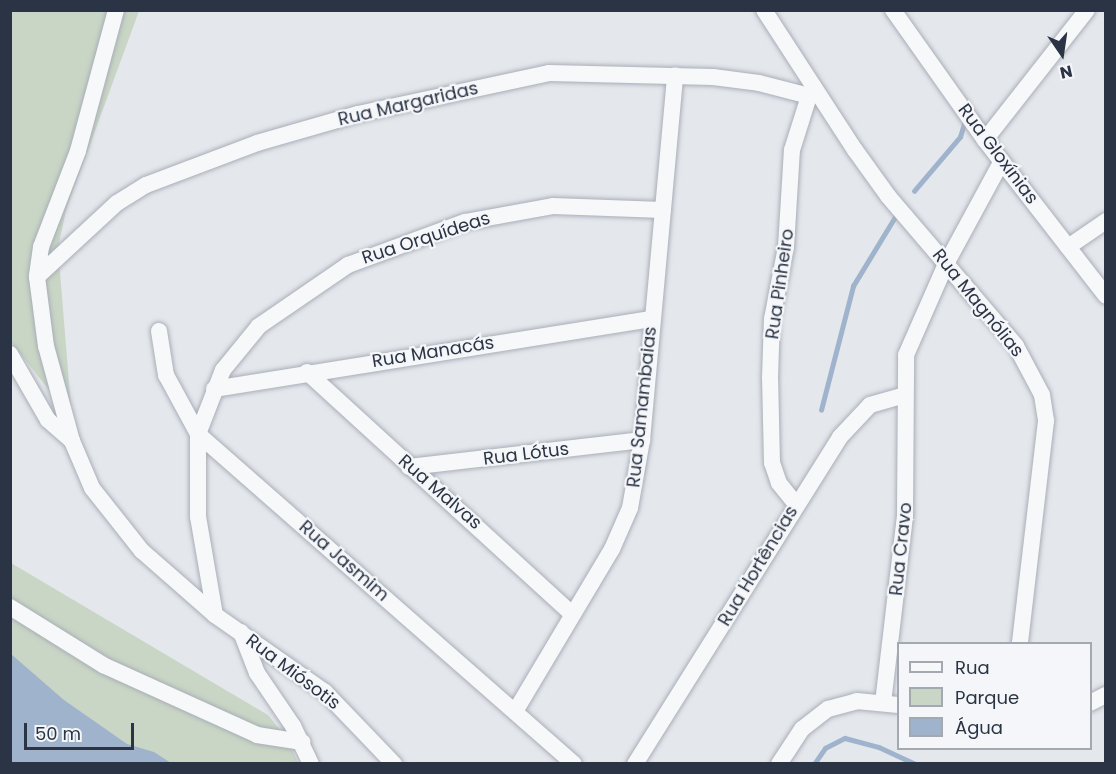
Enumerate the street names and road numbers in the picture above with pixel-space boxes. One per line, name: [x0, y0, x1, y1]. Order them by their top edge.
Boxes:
street label: Rua Margaridas: [336, 77, 480, 131]
street label: Rua Gloxínias: [953, 100, 1043, 208]
street label: Rua Orquídeas: [359, 207, 493, 269]
street label: Rua Pinheiro: [762, 227, 798, 341]
street label: Rua Magnólias: [928, 245, 1028, 361]
street label: Rua Samambaias: [623, 325, 661, 489]
street label: Rua Manacás: [370, 332, 496, 372]
street label: Rua Lótus: [482, 438, 570, 470]
street label: Rua Malvas: [394, 450, 486, 534]
street label: Rua Cravo: [885, 501, 917, 597]
street label: Rua Hortências: [714, 502, 802, 630]
street label: Rua Jasmim: [295, 516, 393, 606]
street label: Rua Miósotis: [242, 630, 344, 714]

